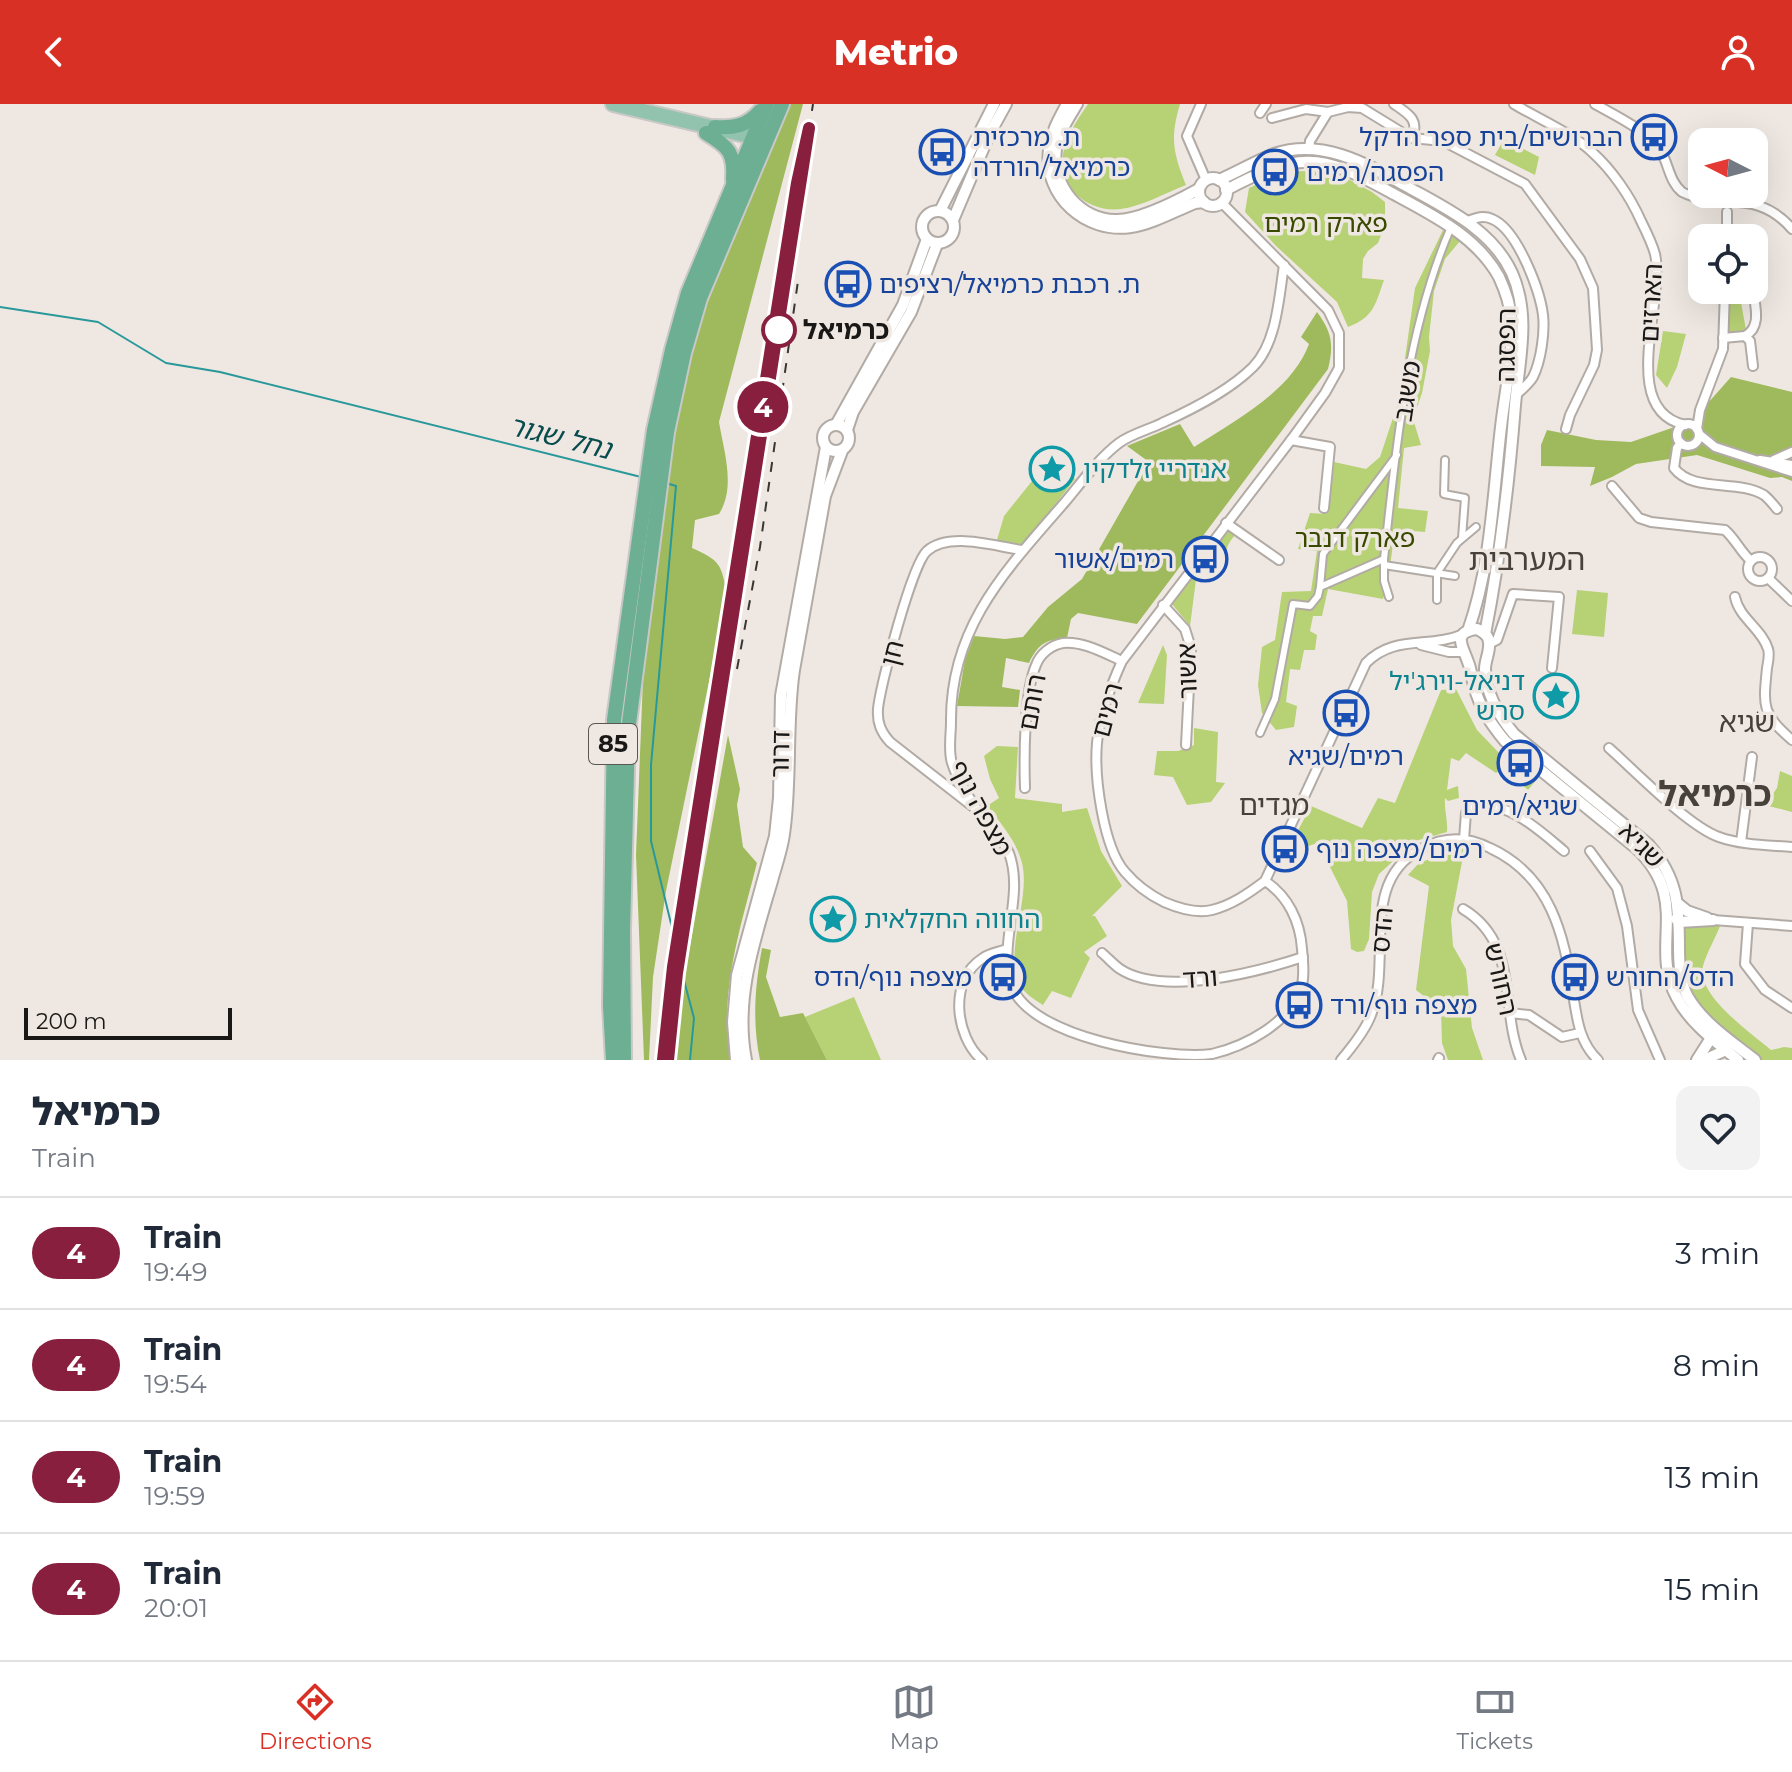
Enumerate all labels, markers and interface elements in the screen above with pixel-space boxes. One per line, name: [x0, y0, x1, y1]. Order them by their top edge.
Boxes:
icon: back: [32, 30, 76, 74]
text: Metrio: [834, 30, 958, 74]
icon: person: [1716, 30, 1760, 74]
bus stop icon: הברושים/בית ספר הדקל: [1630, 113, 1678, 161]
place label: ת. מרכזית כרמיאל/הורדה: [973, 121, 1130, 183]
place label: הברושים/בית ספר הדקל: [1359, 121, 1623, 153]
bus stop icon: ת. מרכזית כרמיאל/הורדה: [918, 128, 966, 176]
north arrow: [1688, 128, 1768, 208]
map controls: [1688, 128, 1768, 304]
bus stop icon: הפסגה/רמים: [1251, 148, 1299, 196]
place label: הפסגה/רמים: [1306, 156, 1444, 188]
park label: פארק רמים: [1264, 207, 1388, 239]
button: locate: [1688, 224, 1768, 304]
bus stop icon: ת. רכבת כרמיאל/רציפים: [824, 260, 872, 308]
street label: הארזים: [1633, 262, 1669, 344]
place label: ת. רכבת כרמיאל/רציפים: [879, 268, 1140, 300]
street label: הפסגה: [1489, 307, 1523, 383]
marker: כרמיאל: [762, 313, 796, 347]
place label: כרמיאל: [803, 314, 889, 346]
street label: משגב: [1386, 358, 1428, 424]
line badge: 4: [737, 381, 789, 433]
text: 4: [753, 390, 773, 424]
water label: נחל שגור: [505, 408, 617, 467]
place icon: אנדריי זלדקין: [1028, 445, 1076, 493]
place label: אנדריי זלדקין: [1083, 453, 1227, 485]
park label: פארק דנבר: [1295, 522, 1415, 554]
bus stop icon: רמים/אשור: [1181, 535, 1229, 583]
district label: המערבית: [1469, 541, 1585, 578]
place label: רמים/אשור: [1054, 543, 1174, 575]
street label: חן: [873, 637, 911, 669]
street label: אשור: [1170, 642, 1204, 700]
place label: דניאל-וירג'יל סרש: [1389, 665, 1525, 727]
street label: רותם: [1011, 671, 1053, 733]
place icon: דניאל-וירג'יל סרש: [1532, 672, 1580, 720]
street label: רמים: [1084, 679, 1130, 741]
bus stop icon: רמים/שגיא: [1322, 689, 1370, 737]
district label: שׂגיא: [1719, 705, 1775, 739]
road number: 85: [589, 724, 637, 764]
street label: דרור: [764, 730, 796, 778]
bus stop icon: שגיא/רמים: [1496, 739, 1544, 787]
place label: רמים/שגיא: [1288, 740, 1404, 772]
street label: מצפה נוף: [943, 755, 1019, 861]
district label: כרמיאל: [1659, 773, 1771, 815]
district label: מגדים: [1239, 788, 1309, 822]
place label: שגיא/רמים: [1462, 790, 1578, 822]
street label: שגיא: [1612, 815, 1672, 875]
bus stop icon: רמים/מצפה נוף: [1261, 825, 1309, 873]
place label: רמים/מצפה נוף: [1316, 833, 1483, 865]
place icon: החווה החקלאית: [809, 895, 857, 943]
place label: החווה החקלאית: [864, 903, 1041, 935]
street label: הדס: [1364, 906, 1400, 954]
street label: החורש: [1477, 940, 1525, 1018]
bus stop icon: מצפה נוף/הדס: [979, 953, 1027, 1001]
bus stop icon: הדס/החורש: [1551, 953, 1599, 1001]
place label: מצפה נוף/הדס: [814, 961, 972, 993]
street label: ורד: [1181, 961, 1219, 995]
place label: הדס/החורש: [1606, 961, 1735, 993]
bus stop icon: מצפה נוף/ורד: [1275, 981, 1323, 1029]
place label: מצפה נוף/ורד: [1330, 989, 1477, 1021]
scale bar: [24, 1004, 232, 1040]
text: 200 m: [36, 1008, 107, 1035]
button: heart: [1676, 1086, 1760, 1170]
text: כרמיאל: [32, 1088, 160, 1135]
text: Train: [32, 1142, 96, 1174]
text: Train: [144, 1219, 222, 1256]
text: 3 min: [1675, 1235, 1760, 1272]
text: 4: [66, 1236, 86, 1270]
text: 19:49: [144, 1256, 208, 1288]
text: Train: [144, 1331, 222, 1368]
text: 8 min: [1673, 1347, 1760, 1384]
text: 4: [66, 1348, 86, 1382]
text: 19:54: [144, 1368, 207, 1400]
text: Train: [144, 1443, 222, 1480]
text: 13 min: [1664, 1459, 1760, 1496]
text: 4: [66, 1460, 86, 1494]
text: 19:59: [144, 1480, 205, 1512]
text: Train: [144, 1555, 222, 1592]
text: 15 min: [1664, 1571, 1760, 1608]
text: 4: [66, 1572, 86, 1606]
text: 20:01: [144, 1592, 208, 1624]
tab: Directions: [259, 1680, 372, 1755]
tab: Map: [890, 1680, 939, 1755]
tab: Tickets: [1457, 1680, 1533, 1755]

